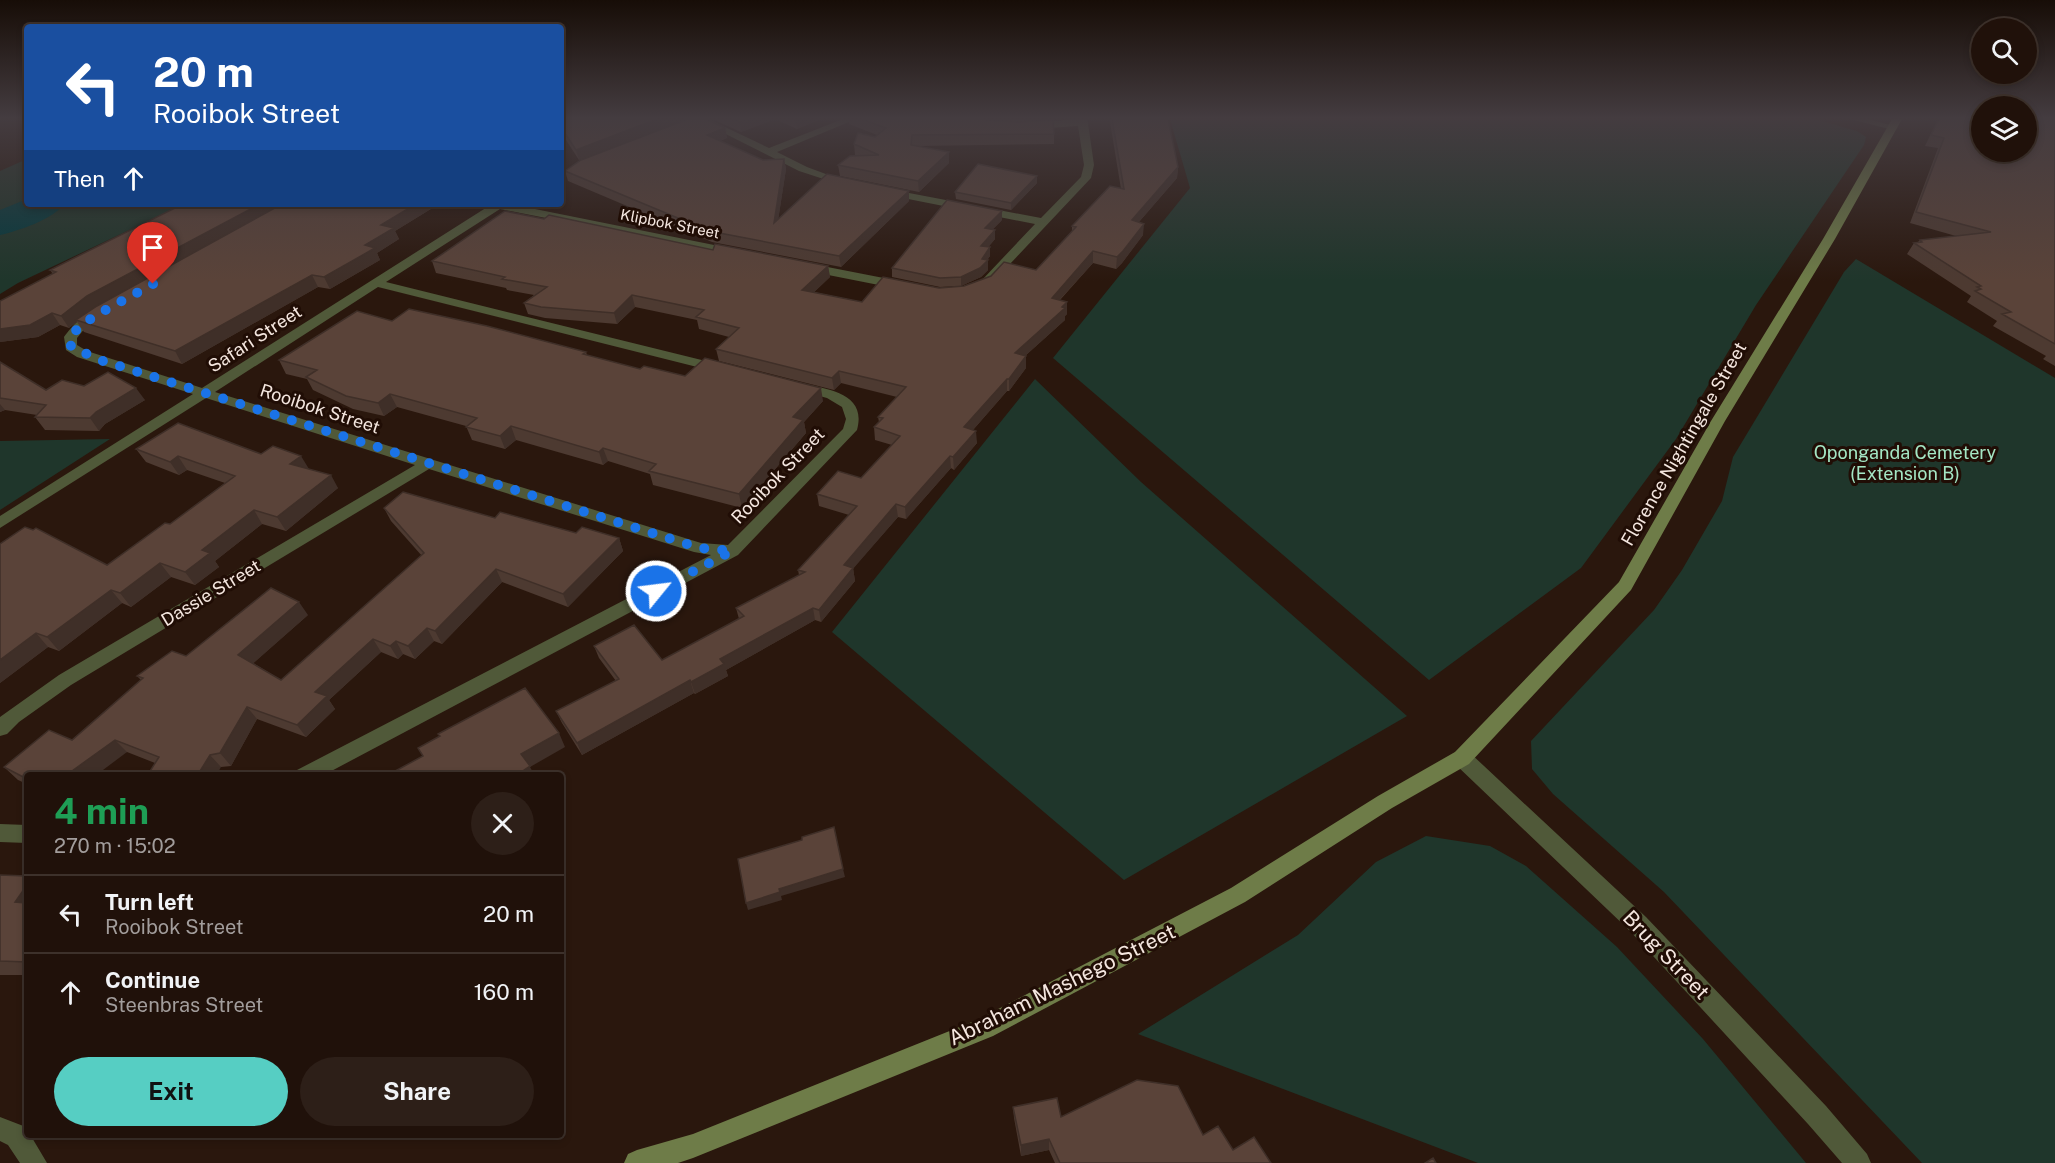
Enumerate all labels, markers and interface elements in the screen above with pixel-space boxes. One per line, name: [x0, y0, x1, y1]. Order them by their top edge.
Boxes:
map controls: [1971, 18, 2037, 162]
button: search: [1971, 18, 2037, 84]
text: 20 m: [153, 47, 254, 96]
icon: left: [54, 48, 132, 126]
button: layers: [1971, 96, 2037, 162]
text: Rooibok Street: [153, 97, 340, 129]
icon: ahead: [117, 162, 150, 195]
text: Then: [54, 166, 105, 192]
street label: Klipbok Street: [619, 206, 721, 241]
pin: [127, 222, 178, 284]
icon: arrive: [136, 231, 169, 264]
street label: Safari Street: [204, 301, 305, 377]
street label: Florence Nightingale Street: [1617, 338, 1751, 549]
street label: Rooibok Street: [258, 379, 383, 438]
street label: Rooibok Street: [727, 423, 829, 528]
park label: Oponganda Cemetery (Extension B): [1814, 442, 1997, 484]
street label: Dassie Street: [157, 555, 264, 630]
position arrow: [624, 559, 688, 623]
text: 4 min: [54, 790, 149, 832]
button: close: [471, 792, 534, 855]
text: 270 m · 15:02: [54, 834, 176, 858]
text: Turn left: [105, 889, 194, 915]
icon: left: [54, 898, 87, 931]
text: 20 m: [483, 901, 534, 927]
street label: Brug Street: [1618, 905, 1715, 1004]
text: Rooibok Street: [105, 915, 244, 939]
street label: Abraham Mashego Street: [944, 919, 1179, 1050]
text: Continue: [105, 967, 200, 993]
icon: ahead: [54, 976, 87, 1009]
text: 160 m: [474, 979, 534, 1005]
text: Steenbras Street: [105, 993, 263, 1017]
button: Exit: [54, 1057, 288, 1126]
button: Share: [300, 1057, 534, 1126]

